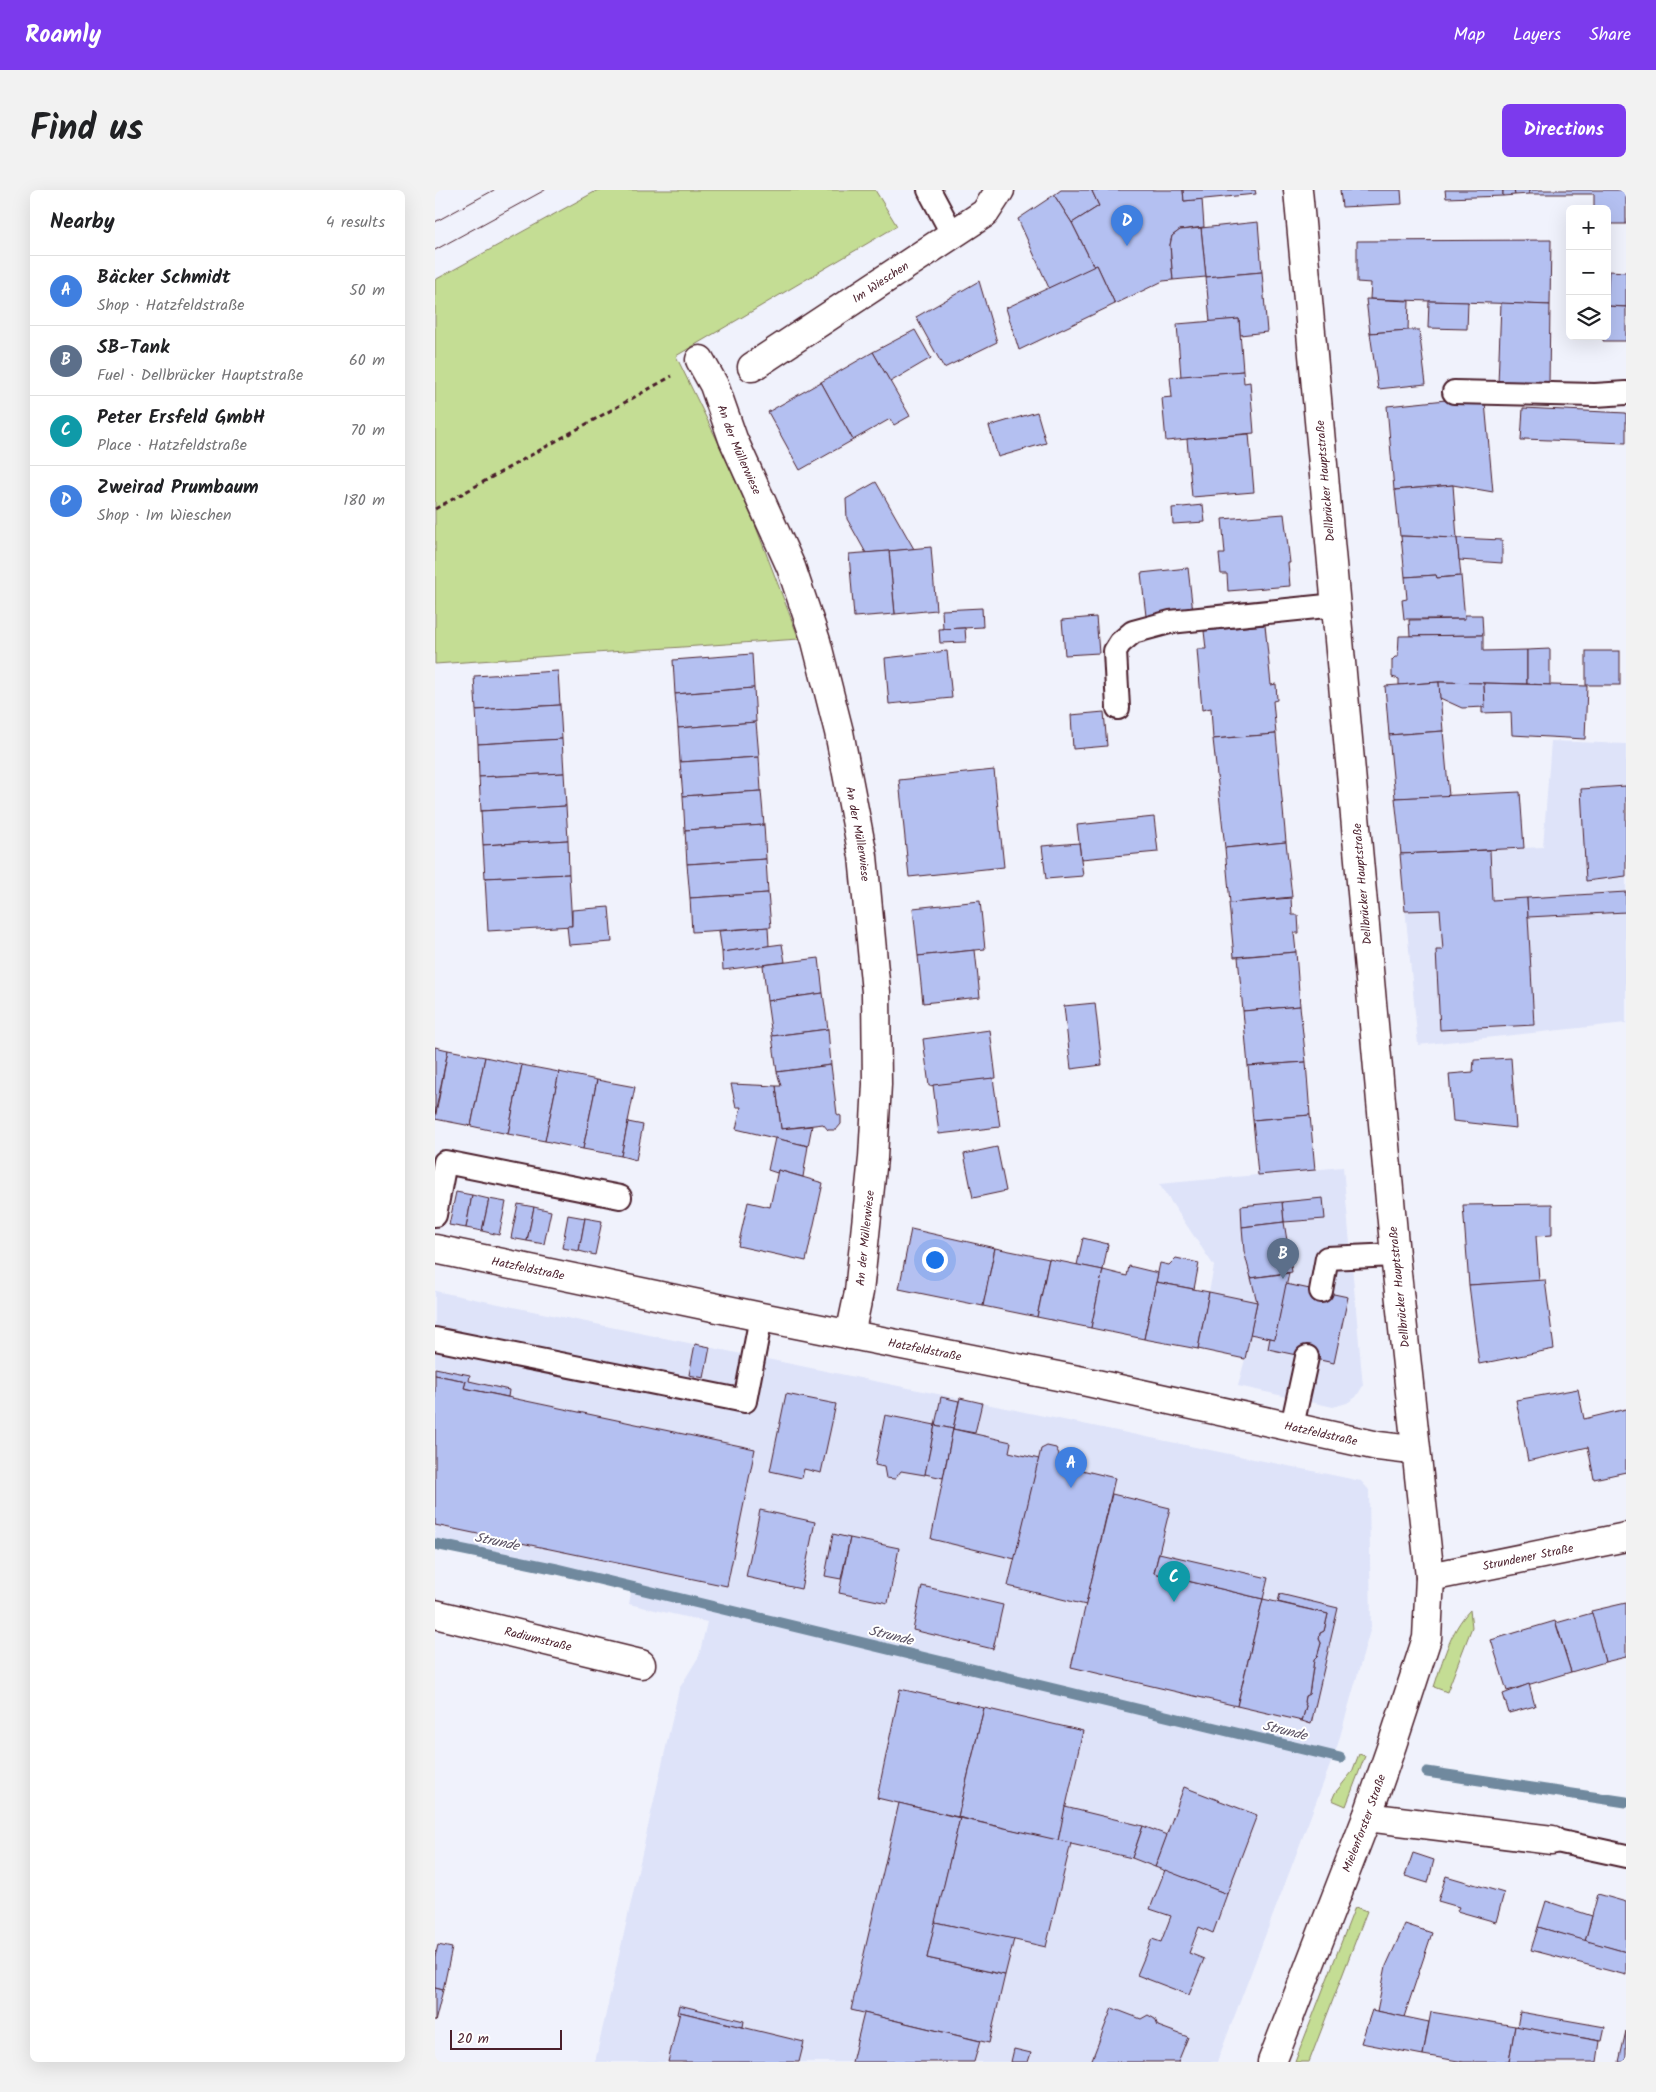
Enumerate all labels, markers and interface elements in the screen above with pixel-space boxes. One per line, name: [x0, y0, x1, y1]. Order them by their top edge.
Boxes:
text: Roamly: [25, 16, 101, 55]
text: Map: [1454, 21, 1485, 50]
text: Layers: [1513, 21, 1561, 50]
text: Share: [1589, 21, 1631, 50]
text: Find us: [30, 102, 143, 158]
button: Directions: [1502, 104, 1626, 157]
pin: D: [1111, 205, 1143, 246]
map controls: [1566, 205, 1611, 340]
button: +: [1566, 205, 1611, 250]
text: Nearby: [50, 206, 115, 239]
text: 4 results: [326, 210, 385, 235]
button: −: [1566, 250, 1611, 295]
street label: Im Wieschen: [849, 257, 913, 308]
text: Bäcker Schmidt: [97, 263, 231, 293]
text: A: [61, 278, 71, 303]
text: 50 m: [349, 278, 385, 303]
text: Shop · Hatzfeldstraße: [97, 293, 245, 318]
button: layers: [1566, 295, 1611, 340]
text: SB-Tank: [97, 333, 169, 363]
text: B: [61, 348, 71, 373]
text: 60 m: [349, 348, 385, 373]
text: Fuel · Dellbrücker Hauptstraße: [97, 363, 303, 388]
street label: An der Müllerwiese: [712, 402, 766, 498]
text: Peter Ersfeld GmbH: [97, 403, 265, 433]
text: C: [61, 418, 71, 443]
text: 70 m: [350, 418, 385, 443]
street label: Dellbrücker Hauptstraße: [1311, 419, 1340, 542]
text: Place · Hatzfeldstraße: [97, 433, 247, 458]
text: Zweirad Prumbaum: [97, 473, 258, 503]
text: D: [61, 488, 71, 513]
text: 180 m: [343, 488, 385, 513]
text: Shop · Im Wieschen: [97, 503, 231, 528]
street label: An der Müllerwiese: [840, 785, 874, 883]
street label: Dellbrücker Hauptstraße: [1348, 822, 1377, 945]
street label: An der Müllerwiese: [851, 1189, 880, 1287]
street label: Dellbrücker Hauptstraße: [1384, 1225, 1415, 1349]
pin: B: [1267, 1238, 1299, 1279]
your location: [922, 1247, 948, 1273]
street label: Hatzfeldstraße: [490, 1252, 567, 1286]
street label: Hatzfeldstraße: [886, 1333, 964, 1367]
street label: Hatzfeldstraße: [1283, 1417, 1360, 1451]
pin: A: [1055, 1447, 1087, 1488]
water label: Strunde: [473, 1527, 523, 1558]
street label: Strundener Straße: [1481, 1539, 1576, 1576]
pin: C: [1158, 1561, 1190, 1602]
water label: Strunde: [866, 1620, 917, 1652]
street label: Radiumstraße: [502, 1622, 574, 1657]
water label: Strunde: [1260, 1715, 1311, 1747]
street label: Mielenforster Straße: [1337, 1771, 1391, 1875]
scale bar: [450, 2027, 563, 2050]
text: 20 m: [457, 2028, 489, 2050]

